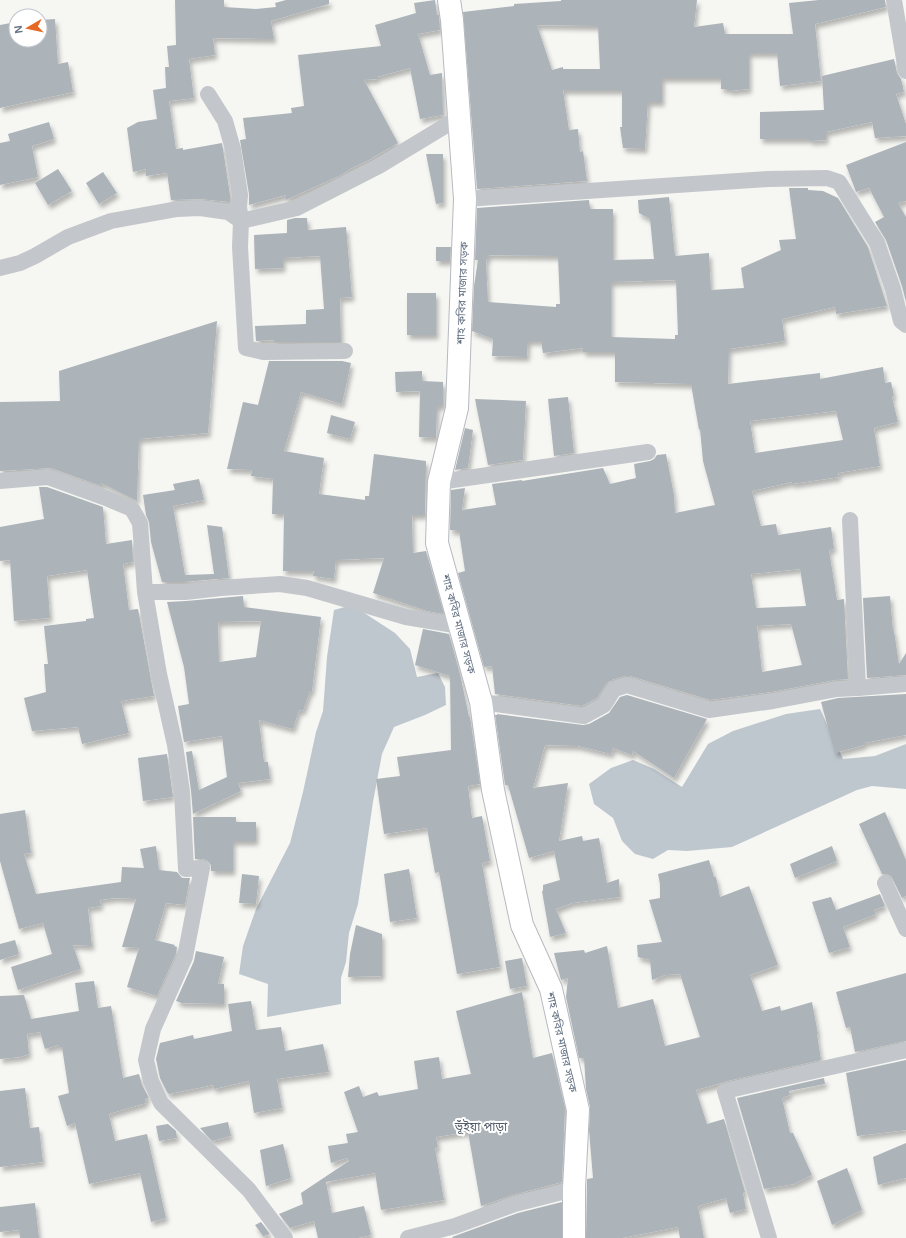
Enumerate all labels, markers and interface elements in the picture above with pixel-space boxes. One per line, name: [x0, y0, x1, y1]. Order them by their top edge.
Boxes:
north arrow: [8, 8, 48, 48]
text: N: [12, 25, 25, 34]
street label: শাহ কবির মাজার সড়ক: [454, 241, 470, 345]
street label: শাহ কবির মাজার সড়ক: [440, 572, 478, 675]
street label: শাহ কবির মাজার সড়ক: [544, 990, 579, 1093]
district label: ভূঁইয়া পাড়া: [454, 1119, 508, 1135]

